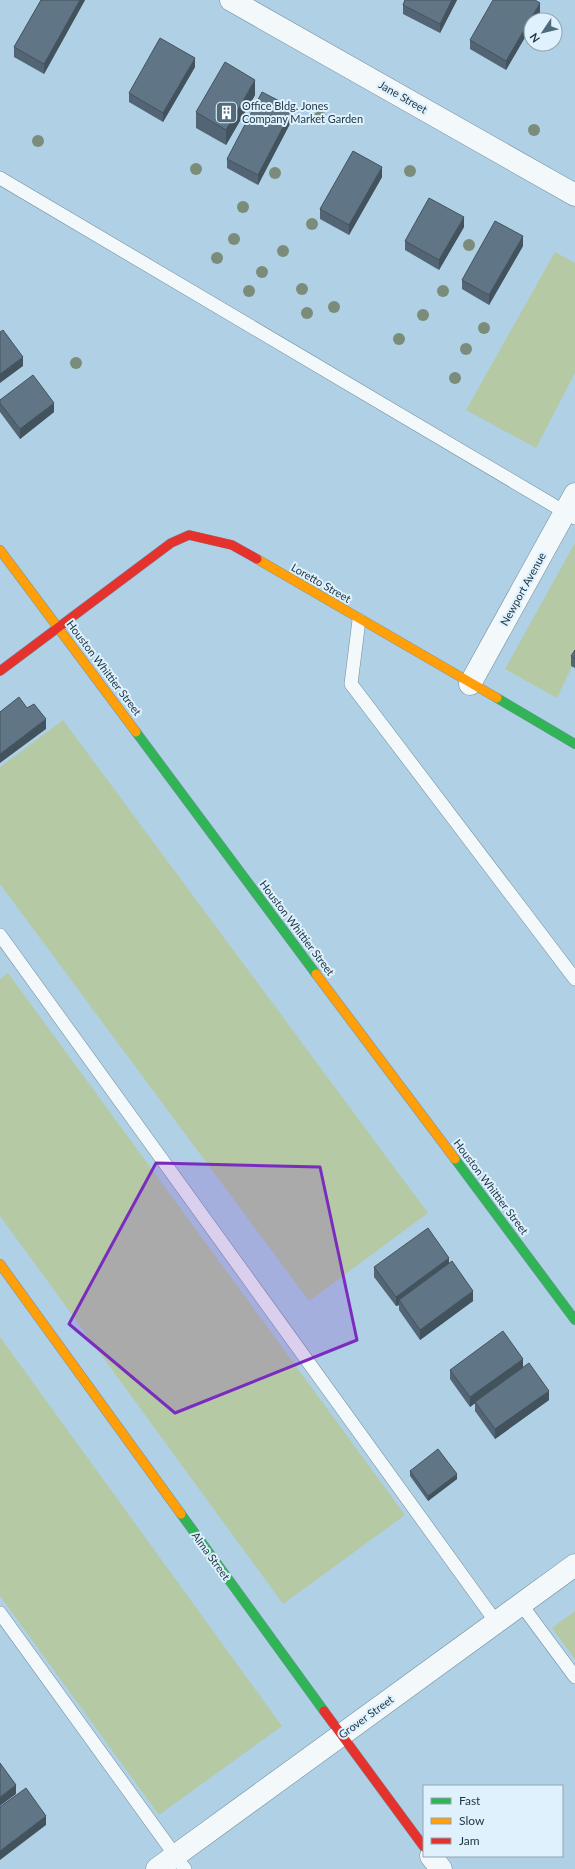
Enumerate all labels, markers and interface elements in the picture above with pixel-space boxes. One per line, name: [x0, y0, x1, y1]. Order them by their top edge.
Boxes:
north arrow: [523, 12, 563, 52]
text: N: [527, 31, 542, 45]
street label: Jane Street: [377, 78, 430, 116]
building icon: Office Bldg. Jones Company Market Garden: [213, 99, 239, 125]
place label: Office Bldg. Jones Company Market Garden: [242, 99, 363, 125]
street label: Newport Avenue: [497, 550, 548, 628]
street label: Loretto Street: [289, 560, 353, 605]
street label: Houston Whittier Street: [64, 617, 145, 718]
street label: Houston Whittier Street: [257, 877, 338, 978]
street label: Houston Whittier Street: [451, 1136, 532, 1237]
street label: Alma Street: [190, 1529, 233, 1582]
street label: Grover Street: [336, 1692, 396, 1741]
legend: [423, 1785, 563, 1857]
text: Fast: [459, 1793, 481, 1808]
text: Slow: [459, 1813, 485, 1828]
text: Jam: [459, 1833, 480, 1848]

